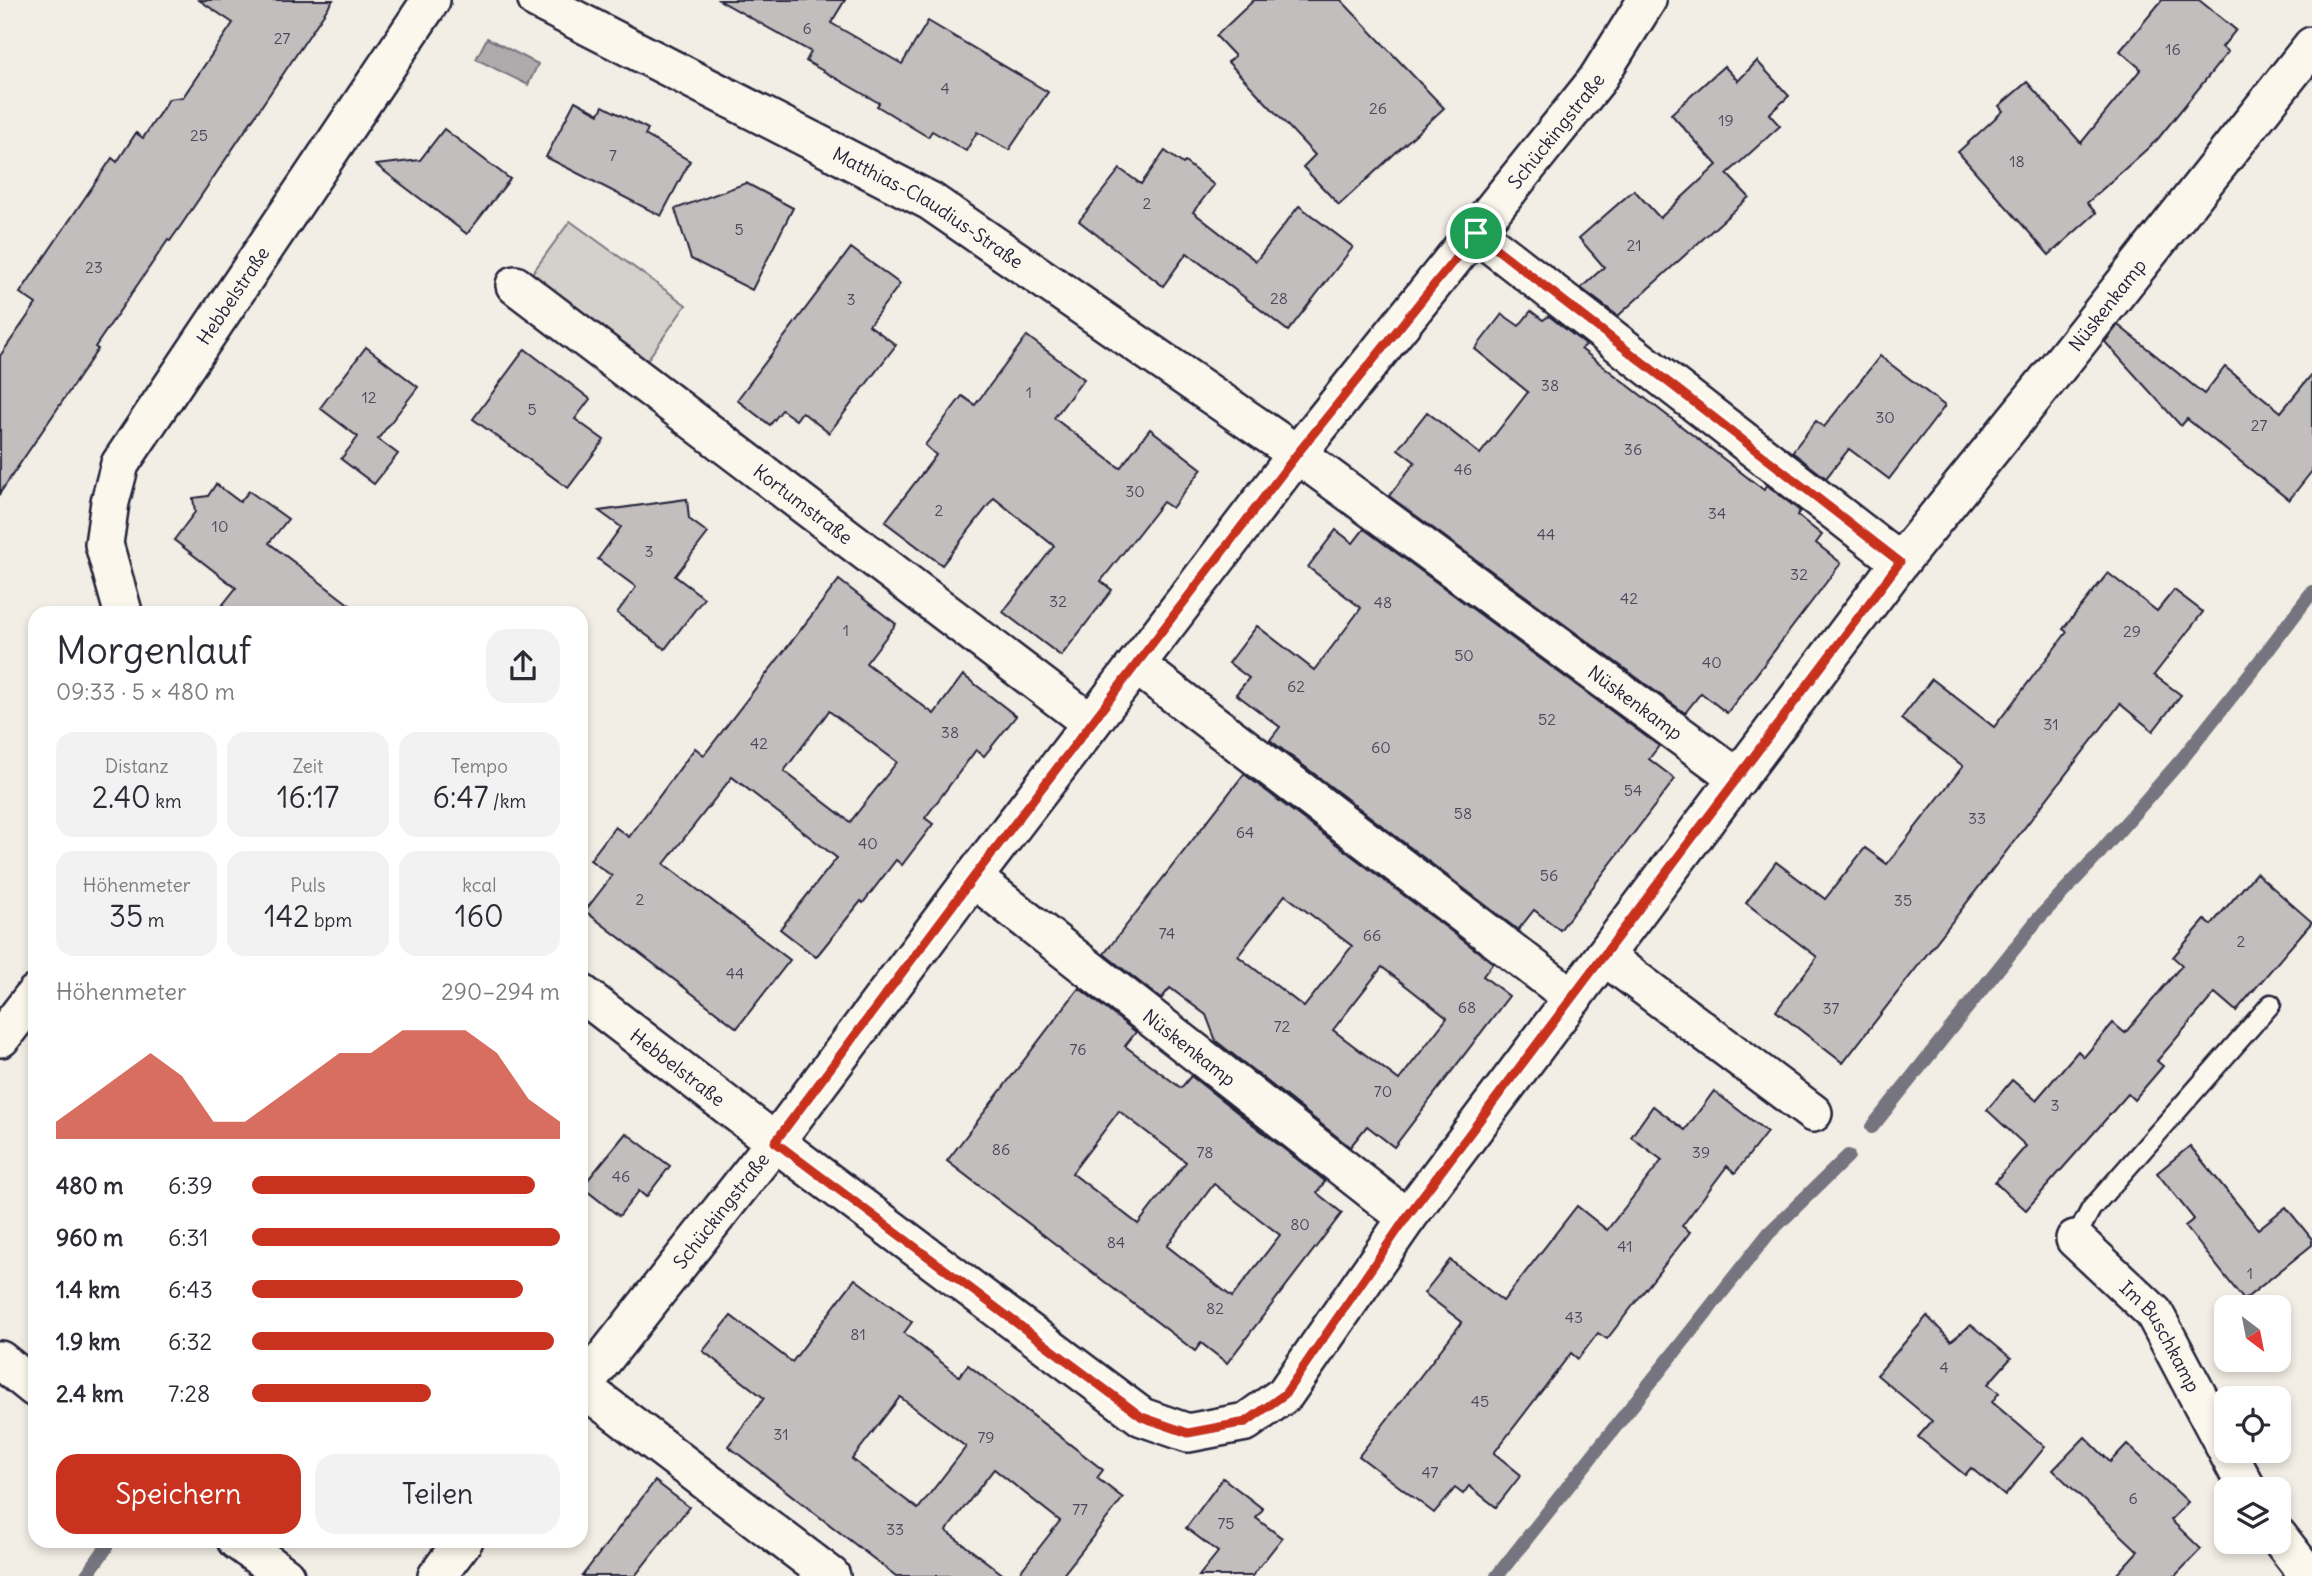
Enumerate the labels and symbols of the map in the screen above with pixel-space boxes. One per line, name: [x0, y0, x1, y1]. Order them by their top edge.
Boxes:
house number: 6: [802, 18, 812, 38]
house number: 27: [274, 28, 290, 48]
house number: 16: [2165, 39, 2181, 59]
street label: Schückingstraße: [1502, 69, 1610, 194]
house number: 4: [940, 78, 950, 98]
house number: 26: [1369, 98, 1387, 118]
house number: 19: [1718, 110, 1734, 130]
house number: 25: [190, 125, 208, 145]
street label: Matthias-Claudius-Straße: [829, 141, 1028, 274]
house number: 7: [609, 145, 617, 165]
house number: 18: [2009, 151, 2025, 171]
house number: 2: [1143, 193, 1152, 213]
pin: [1446, 203, 1506, 263]
house number: 5: [734, 219, 744, 239]
house number: 21: [1626, 235, 1642, 255]
street label: Hebbelstraße: [191, 242, 274, 349]
street label: Nüskenkamp: [2063, 254, 2151, 356]
house number: 23: [85, 257, 103, 277]
house number: 28: [1270, 288, 1288, 308]
house number: 3: [846, 289, 856, 309]
house number: 38: [1541, 375, 1559, 395]
house number: 1: [1026, 382, 1032, 402]
house number: 12: [361, 387, 377, 407]
house number: 5: [527, 399, 537, 419]
house number: 30: [1875, 407, 1895, 427]
house number: 27: [2251, 415, 2267, 435]
house number: 36: [1624, 439, 1642, 459]
street label: Kortumstraße: [749, 459, 857, 549]
house number: 46: [1454, 459, 1472, 479]
house number: 30: [1125, 481, 1145, 501]
house number: 2: [935, 500, 944, 520]
house number: 34: [1708, 503, 1726, 523]
house number: 10: [212, 516, 228, 536]
house number: 44: [1537, 524, 1555, 544]
house number: 3: [644, 541, 654, 561]
house number: 32: [1790, 564, 1808, 584]
house number: 42: [1620, 588, 1638, 608]
house number: 32: [1049, 591, 1067, 611]
house number: 48: [1374, 592, 1392, 612]
house number: 1: [843, 620, 849, 640]
house number: 29: [2123, 621, 2141, 641]
house number: 50: [1454, 645, 1474, 665]
house number: 40: [1702, 652, 1722, 672]
street label: Nüskenkamp: [1583, 660, 1687, 745]
house number: 62: [1287, 676, 1305, 696]
house number: 52: [1538, 709, 1556, 729]
house number: 31: [2043, 714, 2059, 734]
house number: 38: [941, 722, 959, 742]
house number: 42: [750, 733, 768, 753]
house number: 60: [1371, 737, 1391, 757]
house number: 54: [1624, 780, 1642, 800]
house number: 58: [1454, 803, 1472, 823]
house number: 33: [1968, 808, 1986, 828]
house number: 64: [1236, 822, 1254, 842]
house number: 40: [858, 833, 878, 853]
house number: 56: [1540, 865, 1558, 885]
house number: 2: [636, 889, 645, 909]
house number: 35: [1894, 890, 1912, 910]
house number: 74: [1159, 923, 1175, 943]
house number: 66: [1363, 925, 1381, 945]
house number: 2: [2237, 931, 2246, 951]
house number: 44: [726, 963, 744, 983]
house number: 68: [1458, 997, 1476, 1017]
house number: 37: [1823, 998, 1840, 1018]
street label: Nüskenkamp: [1138, 1004, 1241, 1091]
house number: 72: [1274, 1016, 1291, 1036]
street label: Hebbelstraße: [626, 1023, 730, 1111]
house number: 76: [1070, 1039, 1086, 1059]
house number: 70: [1374, 1081, 1392, 1101]
house number: 3: [2050, 1095, 2060, 1115]
house number: 86: [992, 1139, 1010, 1159]
house number: 78: [1196, 1142, 1214, 1162]
house number: 39: [1692, 1142, 1710, 1162]
street label: Schückingstraße: [668, 1148, 774, 1274]
house number: 46: [612, 1166, 630, 1186]
house number: 80: [1290, 1214, 1310, 1234]
house number: 84: [1107, 1232, 1125, 1252]
house number: 41: [1617, 1236, 1633, 1256]
house number: 1: [2247, 1263, 2253, 1283]
street label: Im Buschkamp: [2115, 1275, 2206, 1396]
north arrow: [2214, 1295, 2291, 1372]
house number: 82: [1206, 1298, 1224, 1318]
house number: 43: [1565, 1307, 1583, 1327]
house number: 81: [850, 1324, 866, 1344]
house number: 4: [1939, 1357, 1949, 1377]
house number: 45: [1471, 1391, 1489, 1411]
house number: 31: [773, 1424, 789, 1444]
house number: 79: [977, 1427, 995, 1447]
house number: 47: [1422, 1462, 1439, 1482]
house number: 6: [2128, 1488, 2138, 1508]
house number: 77: [1072, 1499, 1088, 1519]
house number: 75: [1217, 1513, 1235, 1533]
house number: 33: [886, 1519, 904, 1539]

